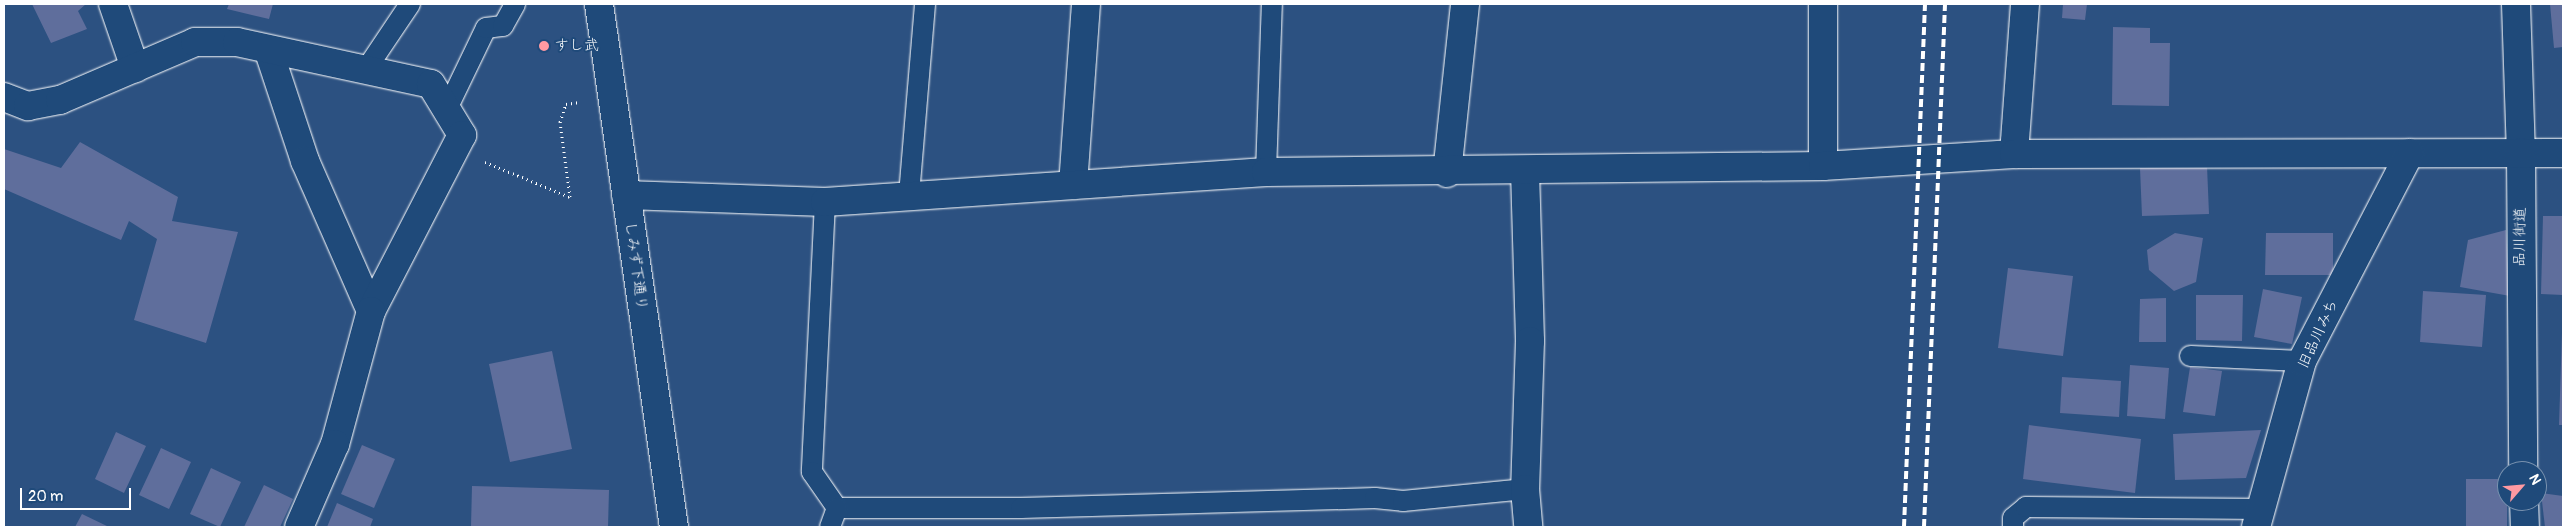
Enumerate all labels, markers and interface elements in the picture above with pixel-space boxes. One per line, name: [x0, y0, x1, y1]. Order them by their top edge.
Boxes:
place label: すし武: [554, 37, 599, 55]
marker: すし武: [538, 40, 550, 52]
street label: 品川街道: [2510, 207, 2530, 267]
street label: しみず下通り: [621, 220, 651, 312]
street label: 旧品川みち: [2294, 296, 2342, 372]
north arrow: [2497, 461, 2547, 511]
text: N: [2525, 471, 2545, 487]
scale bar: [22, 478, 134, 510]
text: 20 m: [28, 487, 63, 506]

